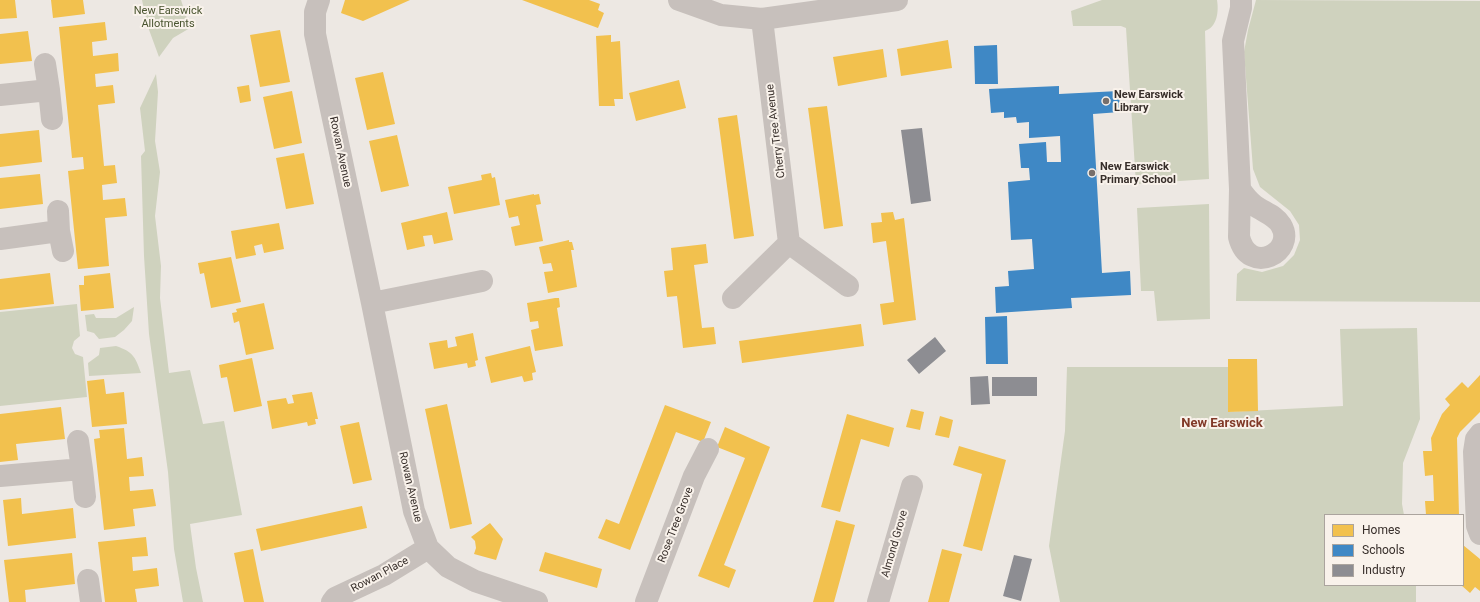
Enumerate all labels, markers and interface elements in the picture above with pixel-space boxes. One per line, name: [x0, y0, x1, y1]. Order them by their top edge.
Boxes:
park label: New Earswick Allotments: [134, 4, 202, 30]
street label: Cherry Tree Avenue: [764, 83, 788, 179]
place label: New Earswick Library: [1114, 88, 1183, 114]
marker: New Earswick Library: [1101, 96, 1111, 106]
street label: Rowan Avenue: [326, 115, 354, 189]
place label: New Earswick Primary School: [1100, 160, 1176, 186]
marker: New Earswick Primary School: [1087, 168, 1097, 178]
district label: New Earswick: [1181, 416, 1263, 432]
street label: Rowan Avenue: [395, 450, 425, 524]
street label: Rose Tree Grove: [656, 485, 696, 565]
street label: Almond Grove: [879, 509, 911, 579]
legend: [1324, 514, 1464, 586]
text: Homes: [1362, 523, 1400, 537]
text: Schools: [1362, 543, 1405, 557]
street label: Rowan Place: [349, 554, 411, 596]
text: Industry: [1362, 563, 1405, 577]

